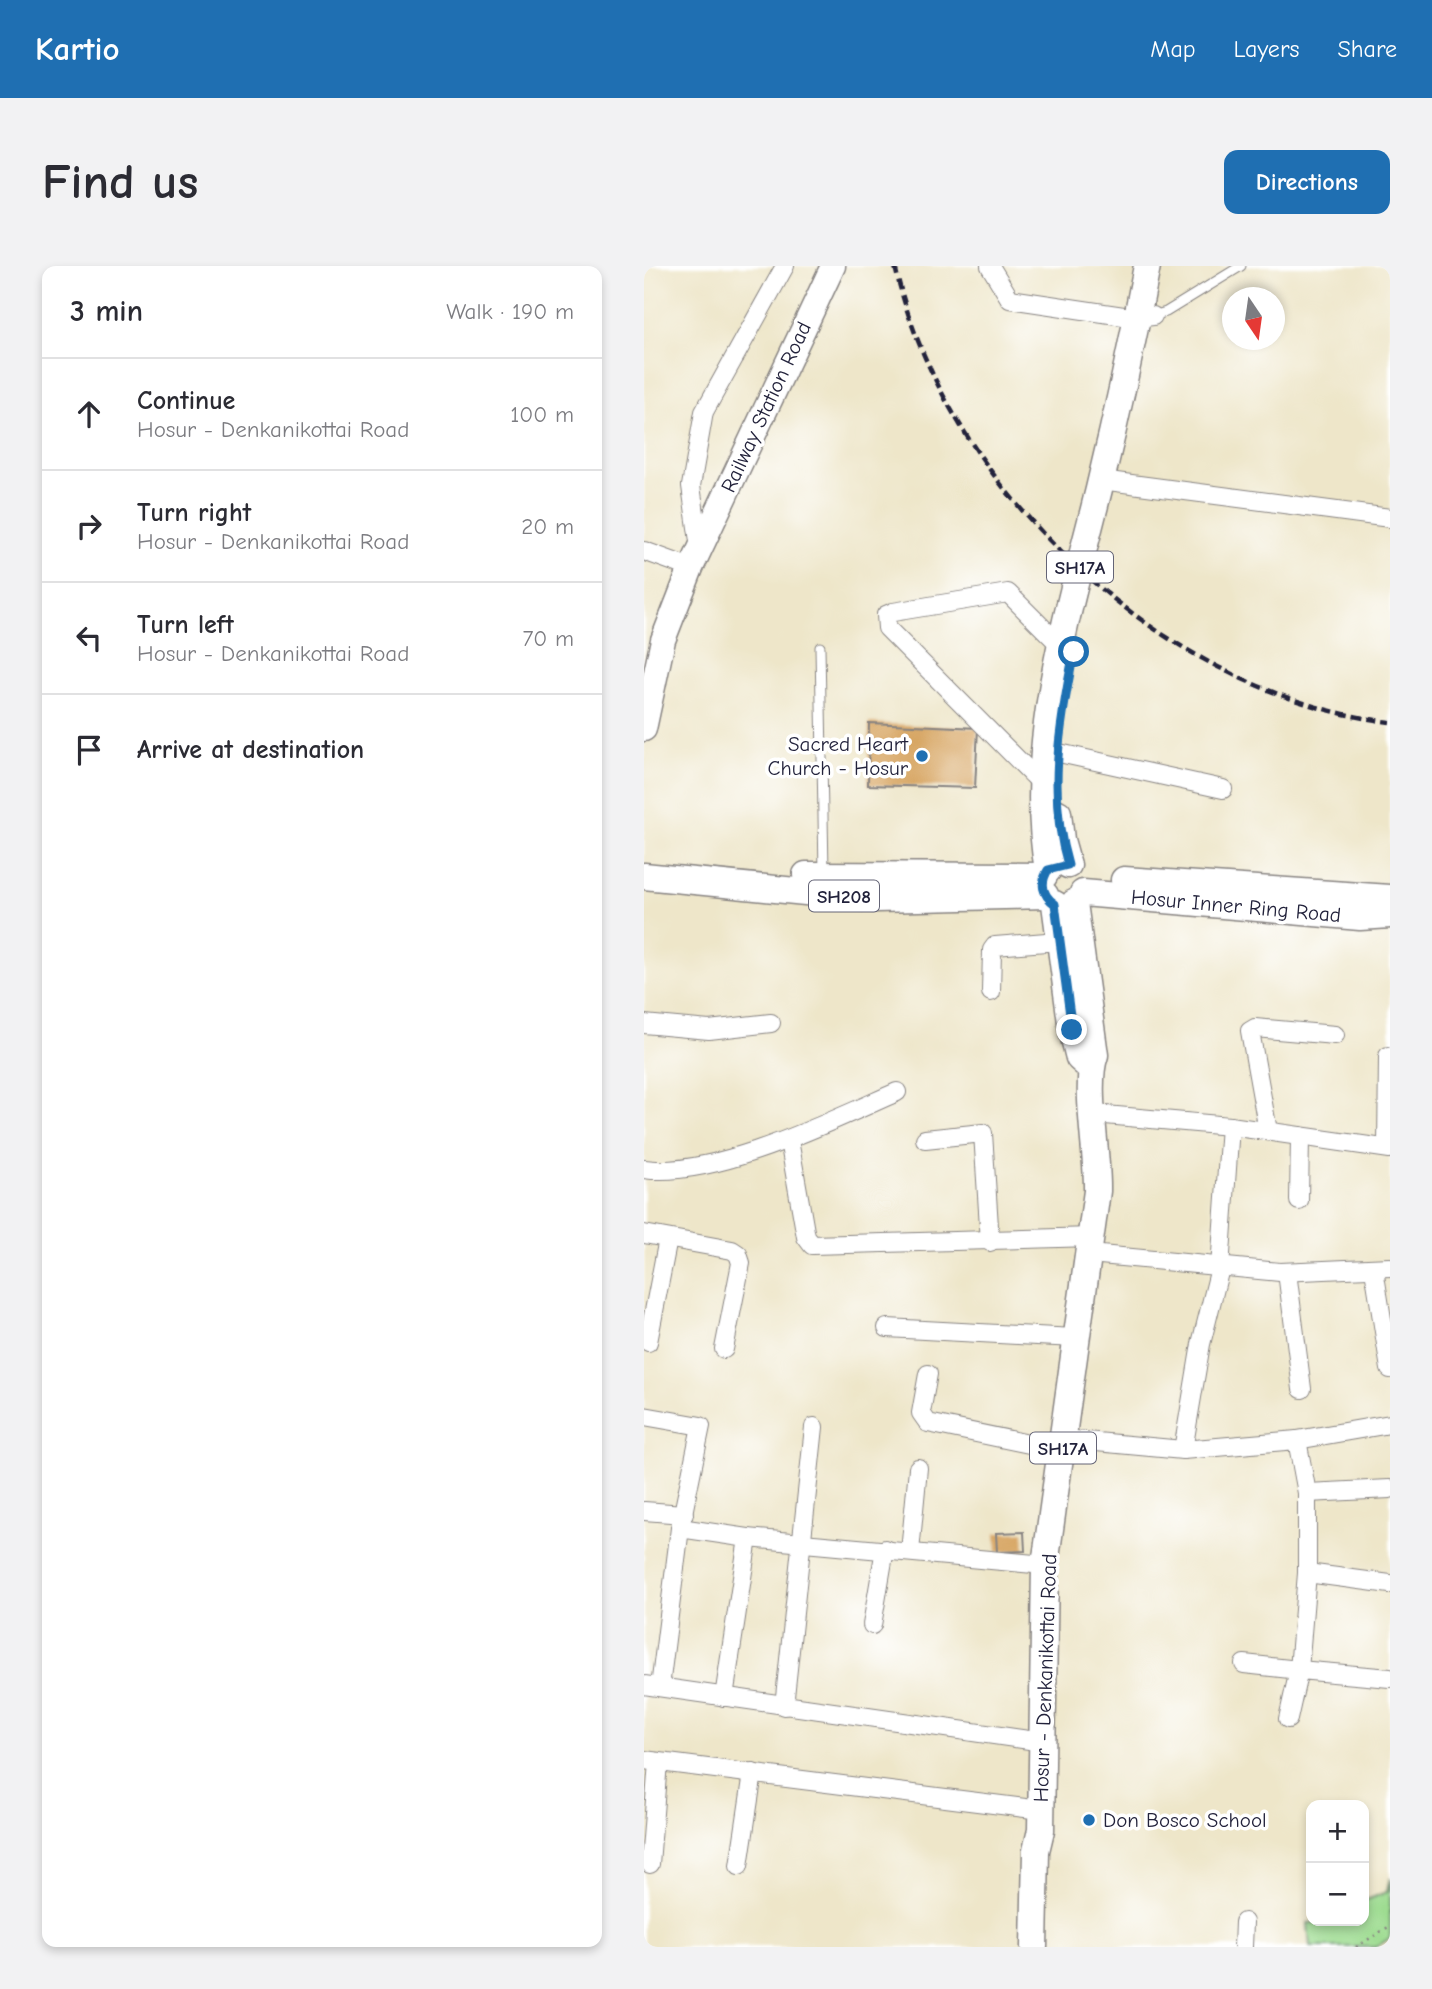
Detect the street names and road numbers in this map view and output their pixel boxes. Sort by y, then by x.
street label: Railway Station Road [716,318,816,496]
road number: SH17A [1047,552,1113,582]
road number: SH208 [809,880,879,912]
street label: Hosur Inner Ring Road [1130,885,1342,927]
road number: SH17A [1030,1432,1096,1464]
street label: Hosur - Denkanikottai Road [1029,1553,1061,1803]

